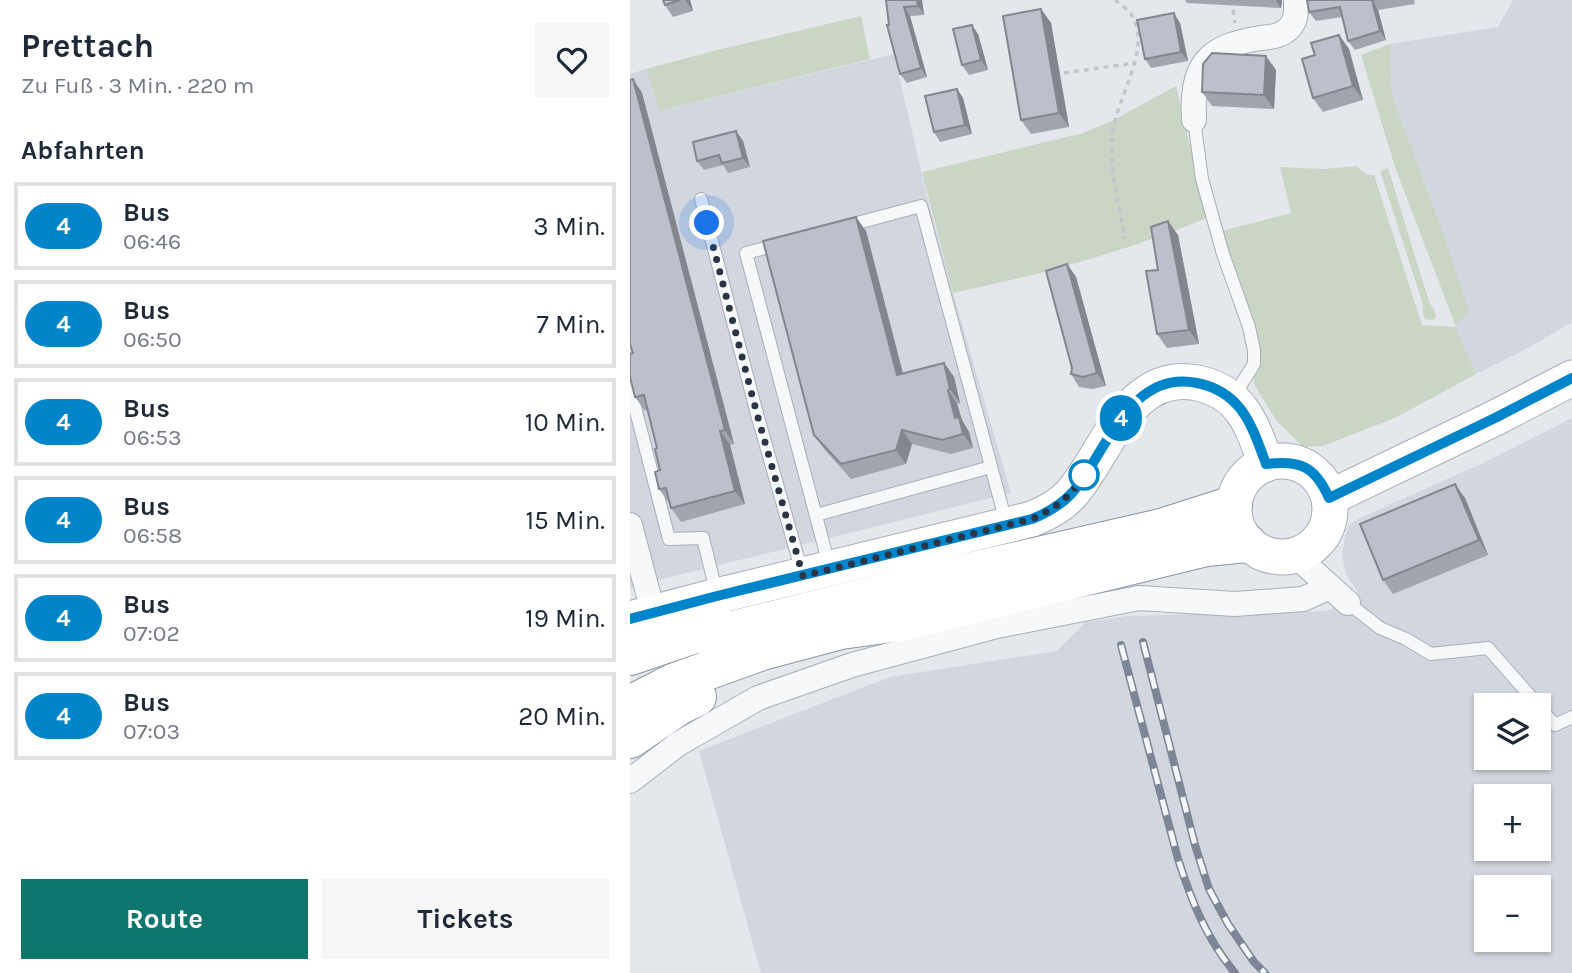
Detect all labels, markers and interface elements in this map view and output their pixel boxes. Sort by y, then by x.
button: heart [535,23,609,97]
text: Prettach [21,27,154,65]
text: Zu Fuß · 3 Min. · 220 m [21,72,254,99]
text: Abfahrten [21,135,145,166]
text: Bus [123,197,170,228]
your location [689,205,724,240]
text: 3 Min. [533,211,605,242]
text: 4 [56,212,71,240]
text: 06:46 [123,228,181,255]
text: Bus [123,295,170,326]
text: 7 Min. [537,309,605,340]
text: 4 [56,310,71,338]
text: 06:50 [123,326,182,353]
text: Bus [123,393,170,424]
line badge: 4 [1098,395,1144,441]
text: 4 [1114,404,1128,432]
text: 10 Min. [525,407,605,438]
text: 4 [56,408,71,436]
text: 06:53 [123,424,182,451]
unlabelled marker [1069,460,1099,490]
text: Bus [123,491,170,522]
text: 15 Min. [525,505,605,536]
text: 4 [56,506,71,534]
text: 06:58 [123,522,182,549]
text: Bus [123,589,170,620]
text: 19 Min. [525,603,605,634]
text: 4 [56,604,71,632]
text: 07:02 [123,620,180,647]
text: Bus [123,687,170,718]
map controls [1474,693,1551,952]
button: layers [1474,693,1551,770]
text: 20 Min. [518,701,605,732]
text: 4 [56,702,71,730]
text: 07:03 [123,718,180,745]
button: + [1474,784,1551,861]
button: − [1474,875,1551,952]
button: Route [21,879,308,959]
button: Tickets [322,879,609,959]

